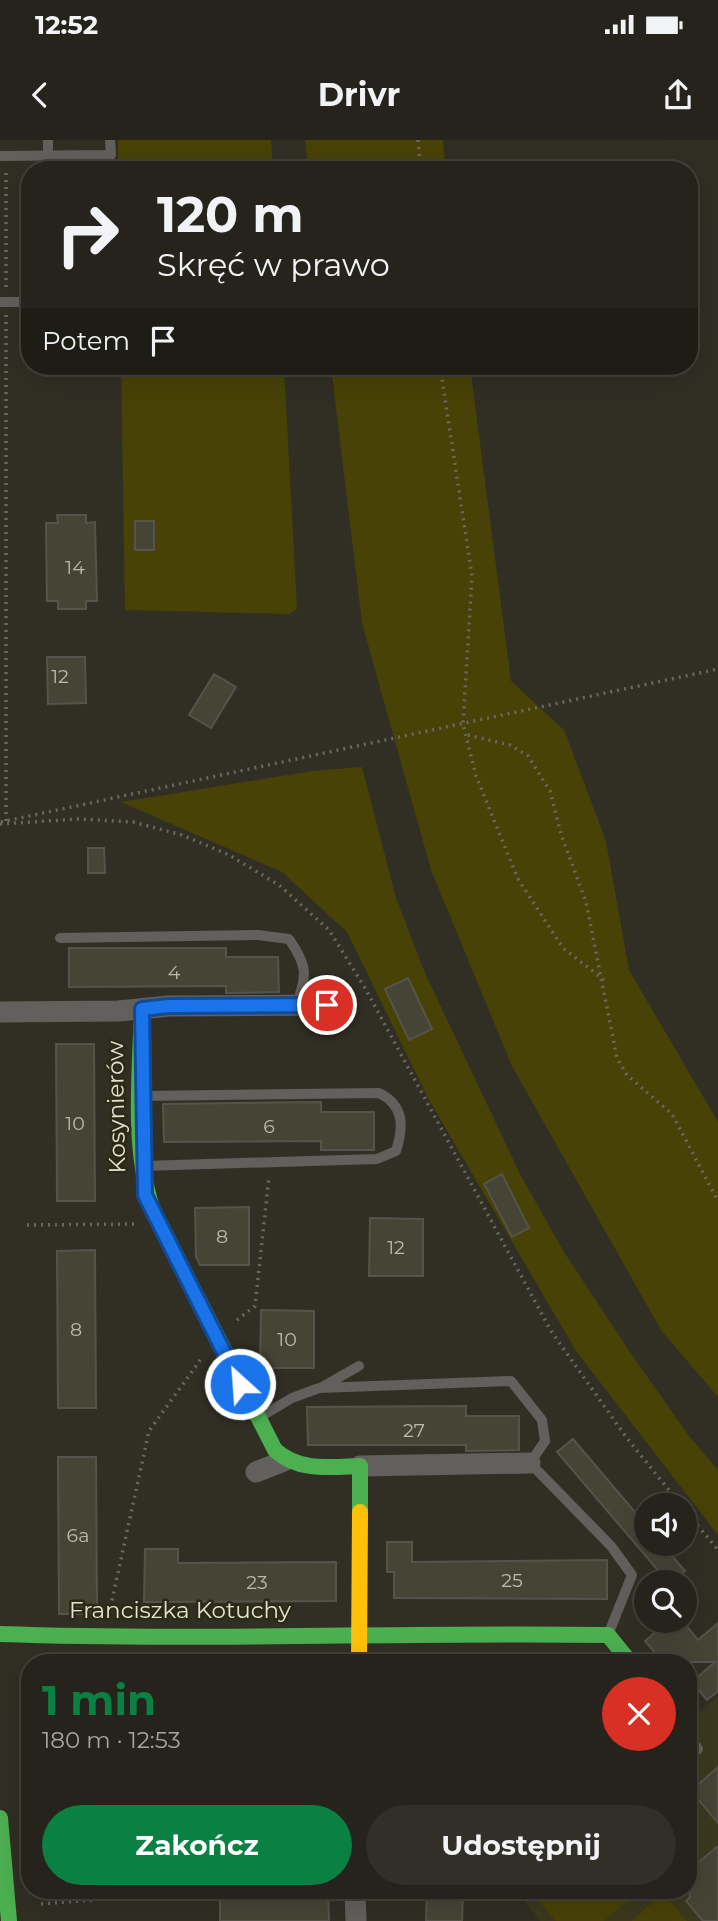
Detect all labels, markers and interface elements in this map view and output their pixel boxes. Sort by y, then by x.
text: 12:52 [35,9,98,41]
text: Drivr [318,75,400,114]
icon: back [21,76,59,114]
icon: share [659,76,697,114]
text: 120 m [157,185,304,244]
icon: right [42,189,133,280]
text: Skręć w prawo [157,245,390,284]
icon: arrive [144,322,182,360]
text: Potem [42,325,130,357]
house number: 14 [65,556,85,579]
house number: 12 [51,665,69,688]
house number: 4 [168,961,181,984]
pin [297,975,357,1035]
icon: arrive [308,986,346,1024]
street label: Kosynierów [101,1040,131,1174]
house number: 10 [65,1112,85,1135]
house number: 6 [263,1115,275,1138]
house number: 8 [216,1225,228,1248]
house number: 12 [387,1236,405,1259]
house number: 8 [70,1318,82,1341]
house number: 10 [277,1328,297,1351]
position arrow [203,1347,277,1421]
house number: 27 [403,1419,425,1442]
map controls [634,1493,697,1633]
button: sound [634,1493,697,1556]
house number: 6a [67,1524,89,1547]
house number: 25 [501,1569,523,1592]
button: search [634,1570,697,1633]
house number: 23 [246,1571,268,1594]
street label: Franciszka Kotuchy [69,1596,292,1624]
text: 1 min [42,1674,156,1726]
button: close [602,1677,676,1751]
text: 180 m · 12:53 [42,1726,181,1754]
button: Zakończ [42,1805,352,1885]
button: Udostępnij [366,1805,676,1885]

